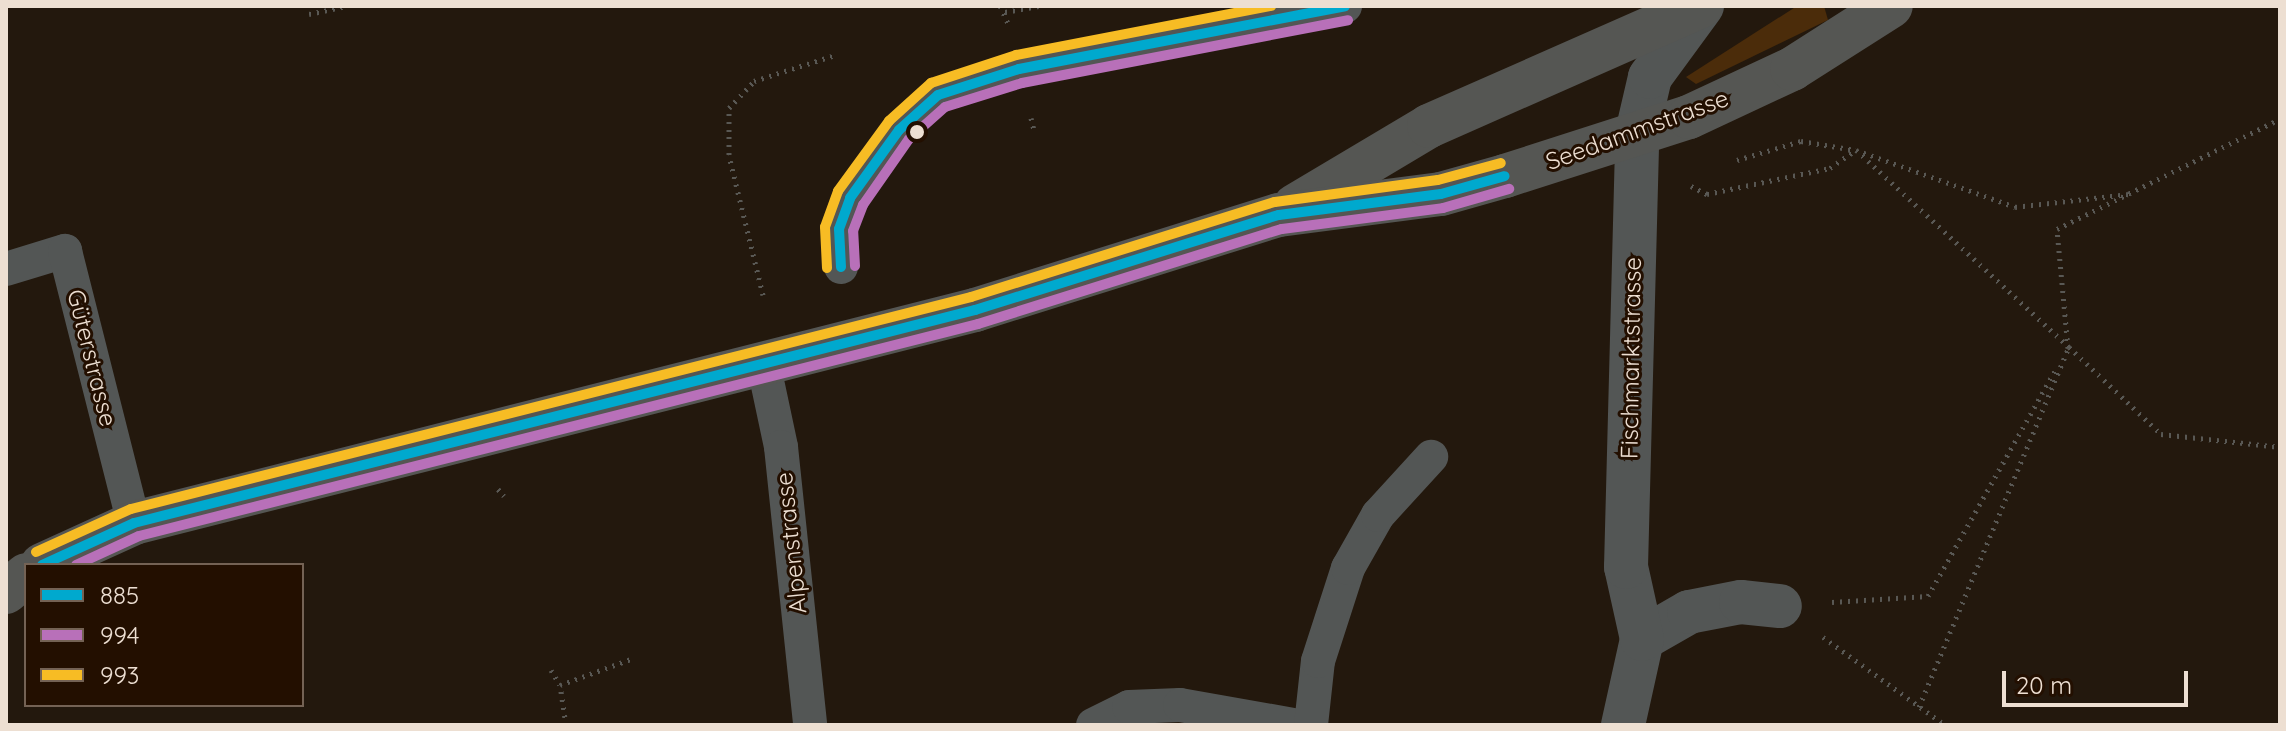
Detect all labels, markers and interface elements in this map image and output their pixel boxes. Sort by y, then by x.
street label: Seedammstrasse [1542,84,1732,176]
unlabelled marker [909,124,925,140]
street label: Fischmarktstrasse [1615,257,1647,459]
street label: Güterstrasse [61,287,123,429]
street label: Alpenstrasse [769,471,813,615]
legend [24,563,304,707]
text: 885 [100,580,139,610]
text: 994 [100,620,139,650]
scale bar [2006,655,2192,705]
text: 993 [100,660,139,690]
text: 20 m [2016,670,2072,700]

